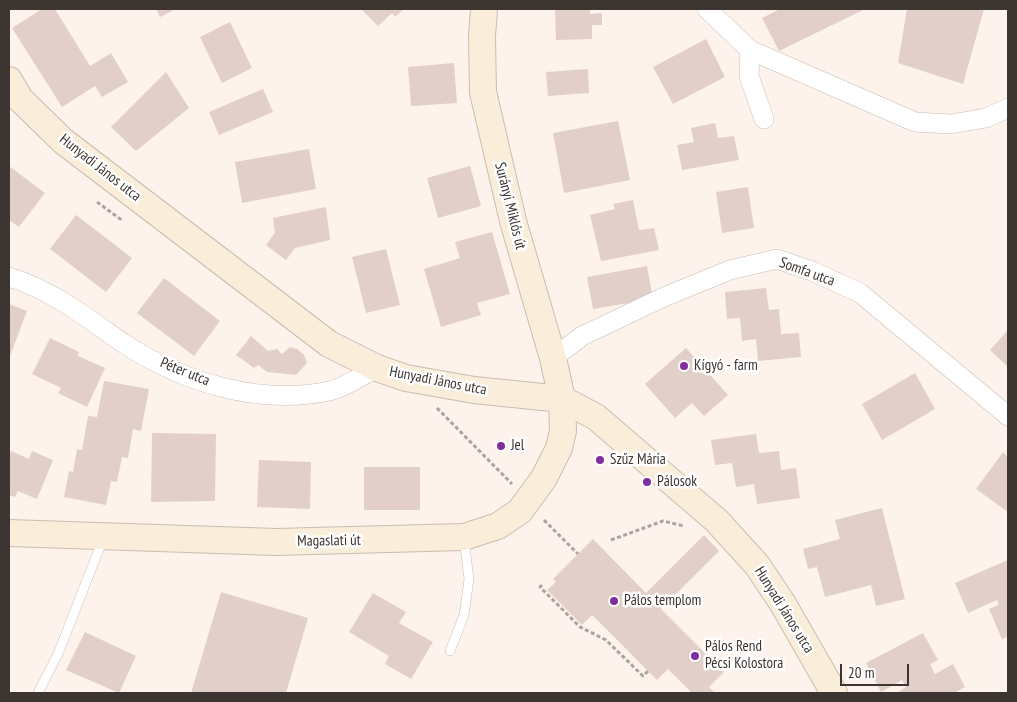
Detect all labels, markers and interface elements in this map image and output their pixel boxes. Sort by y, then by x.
street label: Hunyadi János utca [56,131,144,205]
street label: Surányi Miklós út [490,161,530,251]
street label: Somfa utca [777,254,837,290]
street label: Péter utca [158,354,212,390]
place label: Kígyó - farm [694,357,758,375]
marker: Kígyó - farm [678,360,690,372]
street label: Hunyadi János utca [388,363,488,399]
place label: Jel [511,437,524,455]
marker: Jel [495,440,507,452]
place label: Szűz Mária [610,451,666,469]
marker: Szűz Mária [594,454,606,466]
place label: Pálosok [657,473,697,491]
marker: Pálosok [641,476,653,488]
street label: Magaslati út [297,531,361,551]
street label: Hunyadi János utca [750,563,818,657]
place label: Pálos templom [624,592,701,610]
marker: Pálos templom [608,595,620,607]
place label: Pálos Rend Pécsi Kolostora [705,638,783,673]
marker: Pálos Rend Pécsi Kolostora [689,650,701,662]
scale bar [842,654,911,686]
text: 20 m [848,663,874,682]

